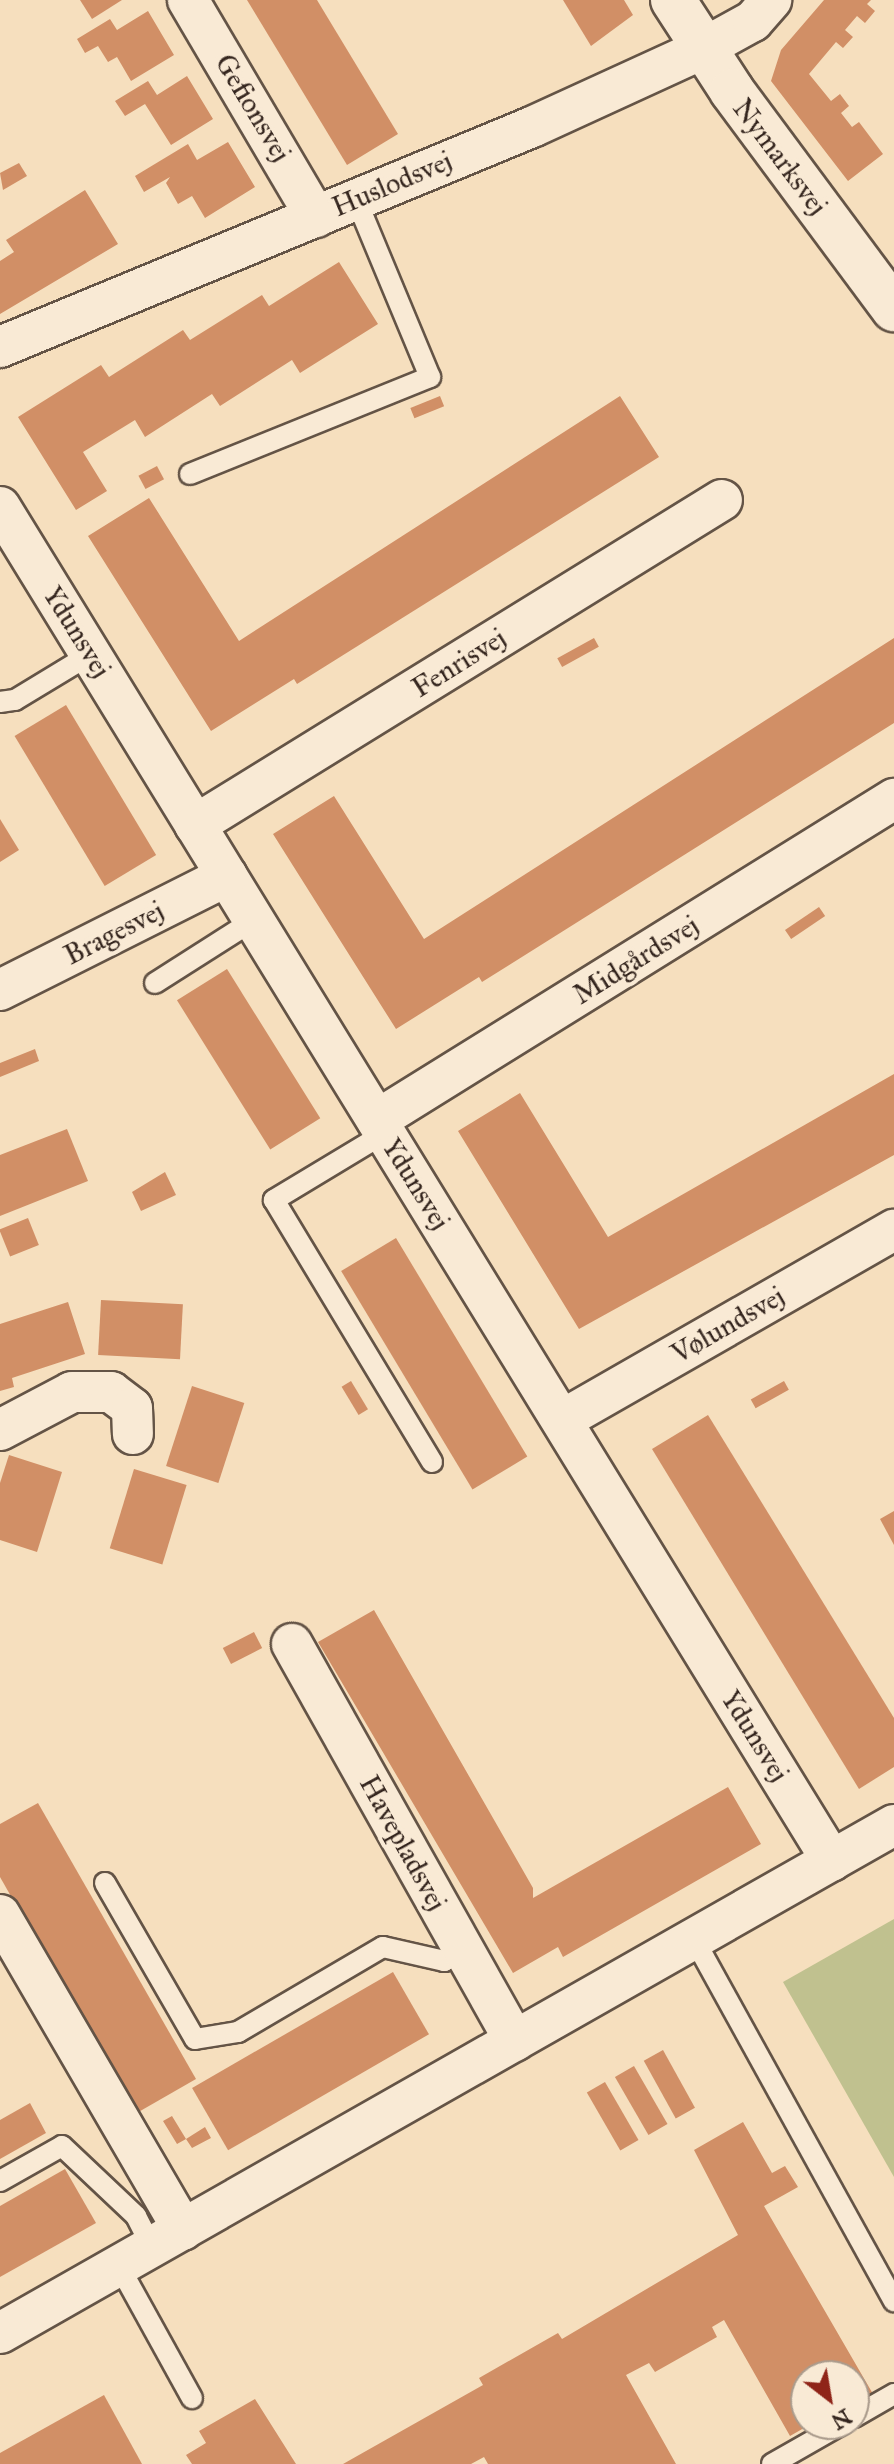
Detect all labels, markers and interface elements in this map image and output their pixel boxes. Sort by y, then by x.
street label: Gefionsvej [208,48,298,168]
street label: Nymarksvej [725,92,835,222]
street label: Huslodsvej [327,144,457,224]
street label: Ydunsvej [36,580,118,684]
street label: Fenrisvej [406,621,512,705]
street label: Bragesvej [59,894,169,972]
street label: Midgårdsvej [567,908,705,1012]
street label: Ydunsvej [375,1132,457,1236]
street label: Vølundsvej [665,1279,791,1371]
street label: Ydunsvej [714,1684,796,1788]
street label: Havepladsvej [352,1769,454,1917]
north arrow [790,2360,870,2440]
text: N [827,2403,857,2436]

